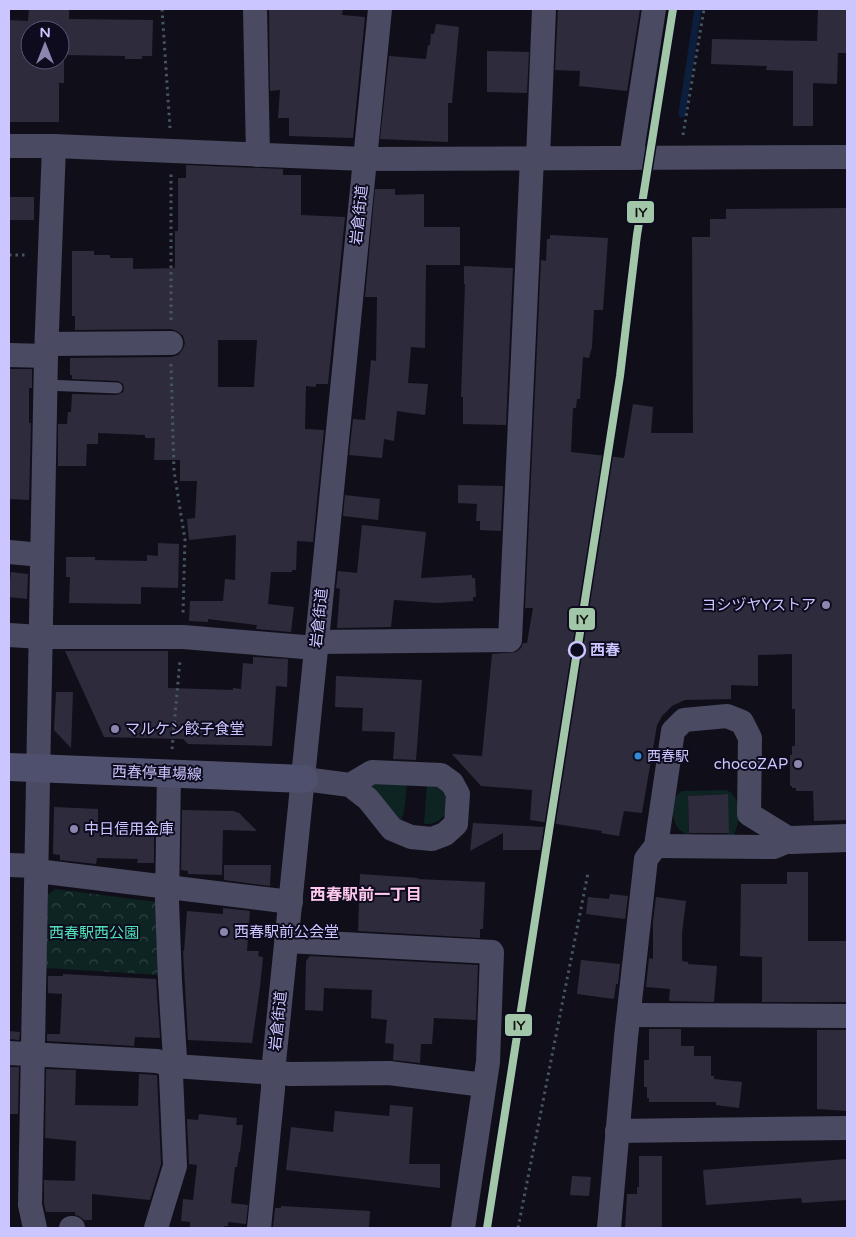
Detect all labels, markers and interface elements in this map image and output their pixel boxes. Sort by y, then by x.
north arrow [20,20,70,70]
text: N [39,24,51,41]
street label: 岩倉街道 [347,184,371,246]
line badge: IY [626,200,655,224]
text: IY [635,204,648,221]
street label: 岩倉街道 [307,587,331,649]
place label: ヨシヅヤYストア [701,596,816,614]
marker: ヨシヅヤYストア [820,599,832,611]
line badge: IY [568,607,596,631]
text: IY [576,611,589,628]
marker: 西春 [568,641,586,659]
place label: 西春 [590,641,620,659]
place label: マルケン餃子食堂 [125,720,245,738]
marker: マルケン餃子食堂 [109,723,121,735]
place label: 西春駅 [647,748,689,765]
marker: 西春駅 [633,751,643,761]
place label: chocoZAP [714,755,788,773]
marker: chocoZAP [792,758,804,770]
street label: 西春停車場線 [112,762,202,784]
place label: 中日信用金庫 [84,820,174,838]
marker: 中日信用金庫 [68,823,80,835]
district label: 西春駅前一丁目 [310,885,422,905]
place label: 西春駅前公会堂 [234,923,339,941]
park label: 西春駅西公園 [49,924,139,942]
marker: 西春駅前公会堂 [218,926,230,938]
street label: 岩倉街道 [266,990,290,1052]
line badge: IY [504,1013,533,1037]
text: IY [513,1017,526,1034]

